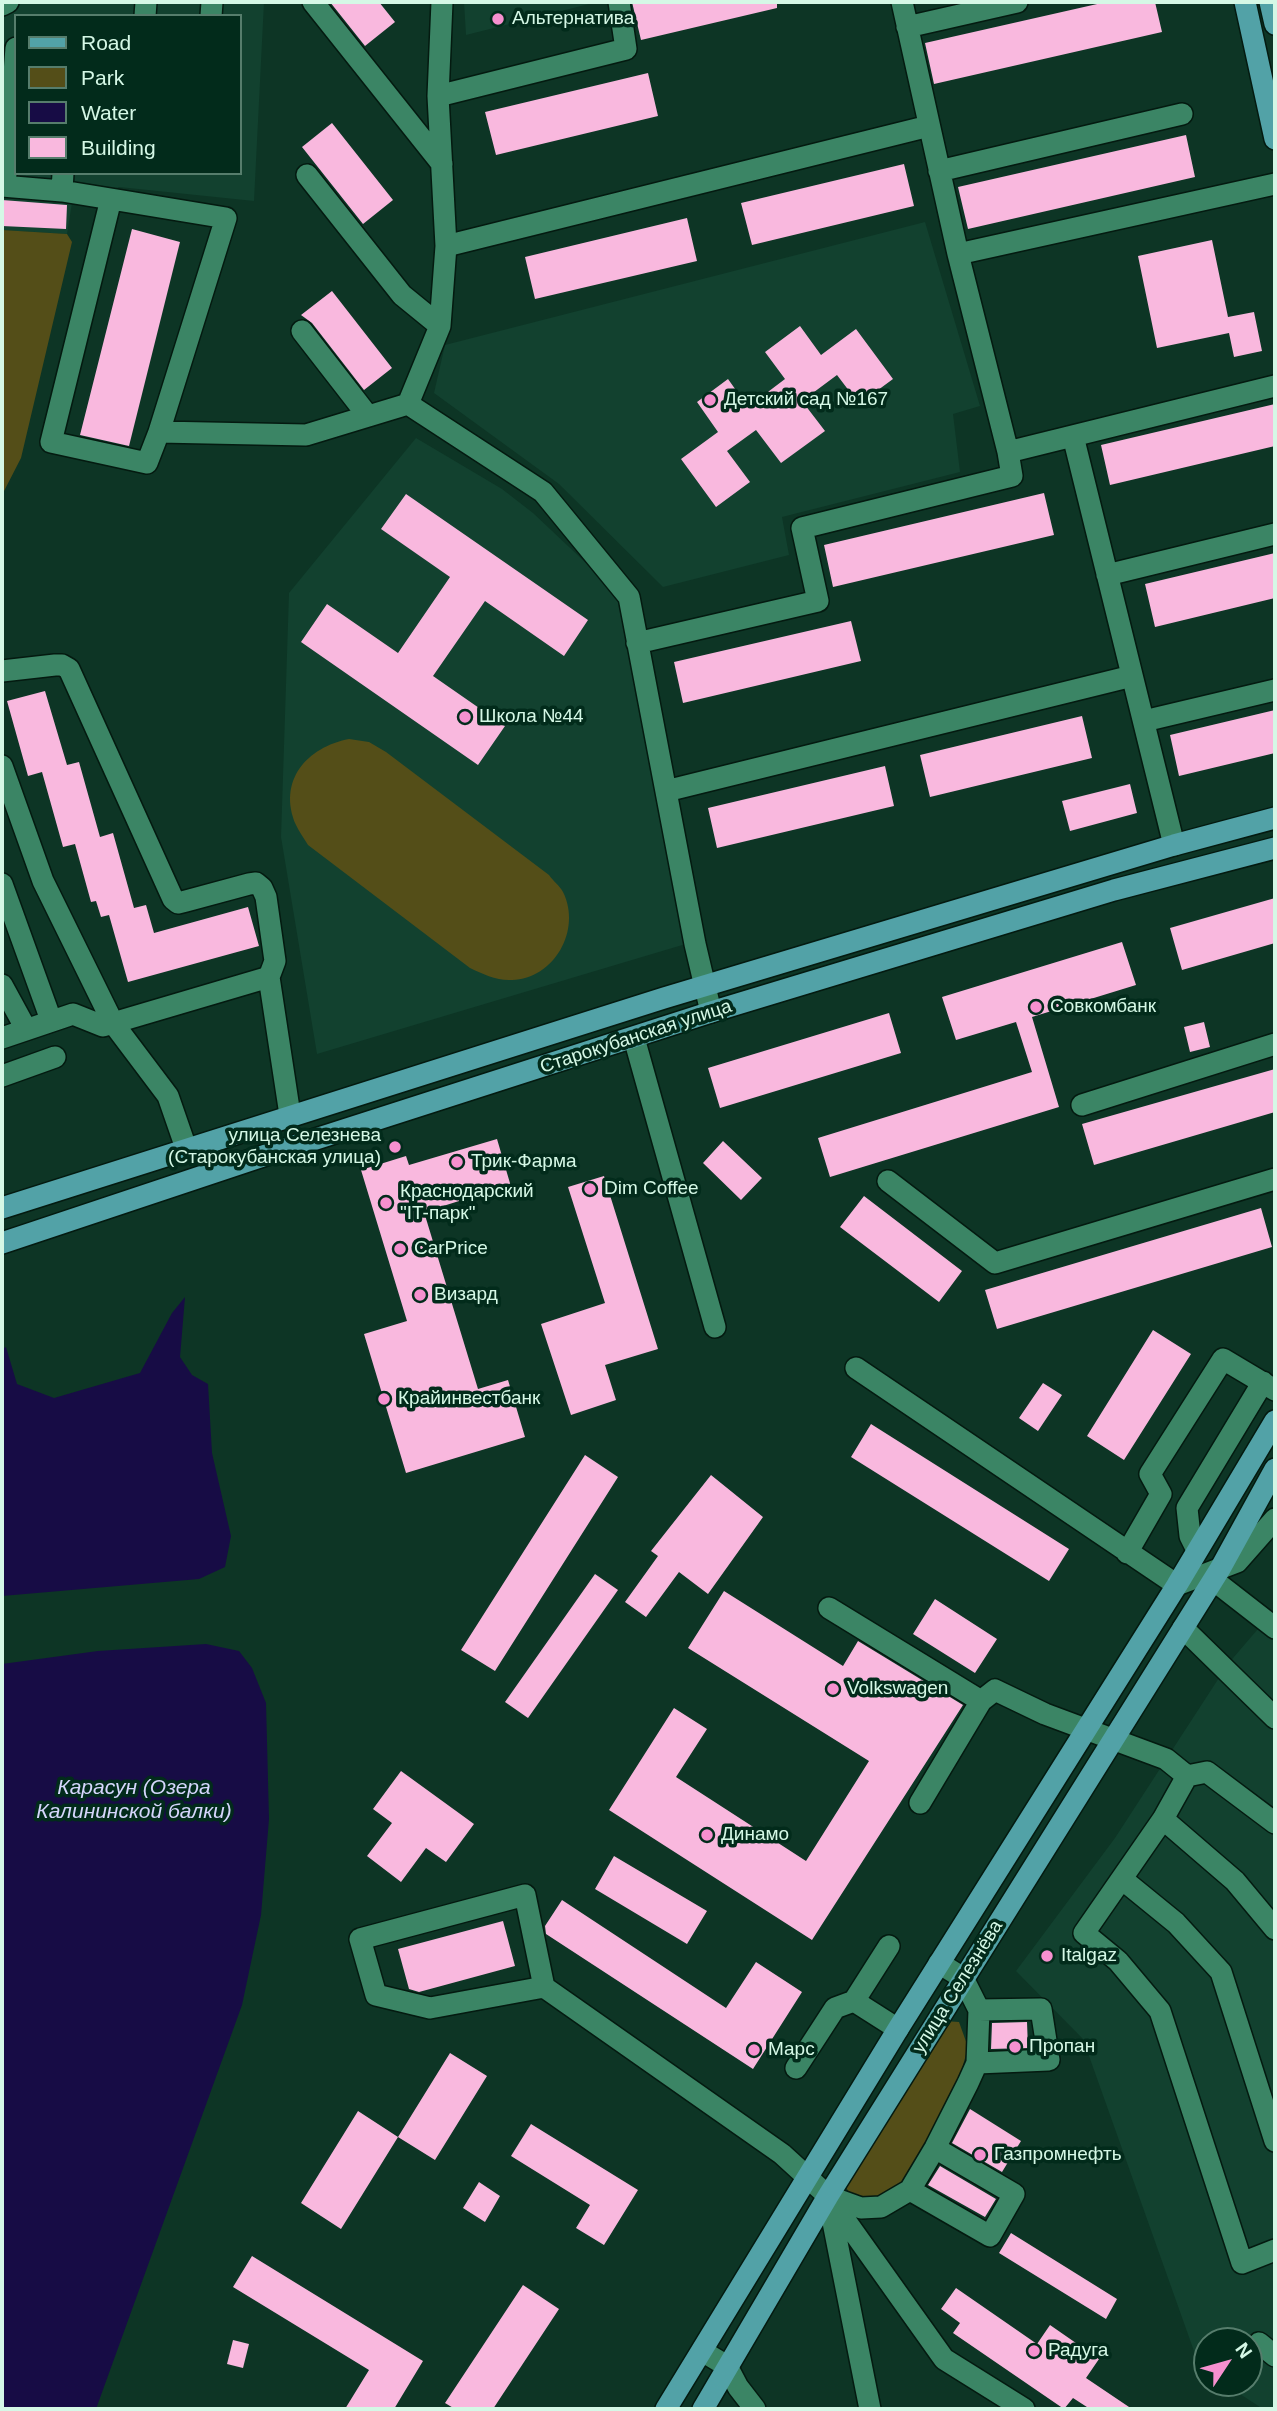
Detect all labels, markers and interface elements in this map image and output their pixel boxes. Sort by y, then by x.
place label: Альтернатива [512,8,634,30]
marker: Альтернатива [490,11,506,27]
legend [14,14,242,175]
text: Road [81,31,131,54]
text: Park [81,66,124,89]
text: Water [81,101,136,124]
text: Building [81,136,156,159]
place label: Детский сад №167 [724,389,888,411]
marker: Детский сад №167 [702,392,718,408]
place label: Школа №44 [479,706,584,728]
marker: Школа №44 [457,709,473,725]
street label: Старокубанская улица [537,995,735,1079]
place label: Совкомбанк [1050,996,1156,1018]
marker: Совкомбанк [1028,999,1044,1015]
place label: улица Селезнева (Старокубанская улица) [168,1125,381,1169]
marker: улица Селезнева (Старокубанская улица) [387,1139,403,1155]
place label: Трик-Фарма [471,1151,577,1173]
marker: Трик-Фарма [449,1154,465,1170]
place label: Dim Coffee [604,1178,699,1200]
place label: Краснодарский "IT-парк" [400,1181,534,1225]
marker: Dim Coffee [582,1181,598,1197]
marker: Краснодарский "IT-парк" [378,1195,394,1211]
place label: CarPrice [414,1238,488,1260]
marker: CarPrice [392,1241,408,1257]
place label: Визард [434,1284,498,1306]
marker: Визард [412,1287,428,1303]
place label: Крайинвестбанк [398,1388,540,1410]
marker: Крайинвестбанк [376,1391,392,1407]
place label: Volkswagen [847,1678,948,1700]
marker: Volkswagen [825,1681,841,1697]
water label: Карасун (Озера Калининской балки) [36,1775,232,1825]
place label: Динамо [721,1824,789,1846]
marker: Динамо [699,1827,715,1843]
street label: улица Селезнёва [908,1916,1008,2058]
place label: Italgaz [1061,1945,1117,1967]
marker: Italgaz [1039,1948,1055,1964]
place label: Пропан [1029,2036,1095,2058]
place label: Марс [768,2039,815,2061]
marker: Пропан [1007,2039,1023,2055]
marker: Марс [746,2042,762,2058]
place label: Газпромнефть [994,2144,1122,2166]
marker: Газпромнефть [972,2147,988,2163]
north arrow [1193,2327,1263,2397]
text: N [1231,2339,1256,2362]
place label: Радуга [1048,2340,1108,2362]
marker: Радуга [1026,2343,1042,2359]

